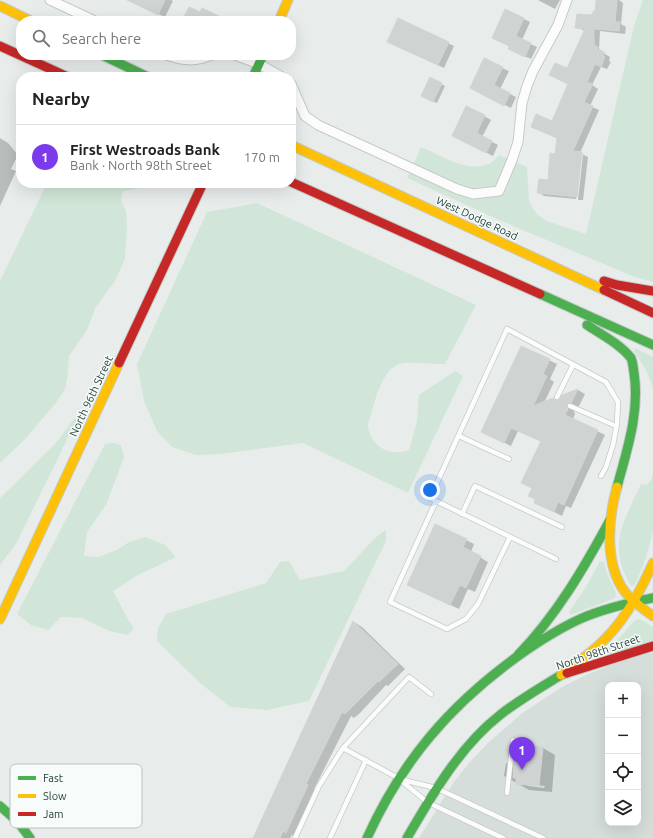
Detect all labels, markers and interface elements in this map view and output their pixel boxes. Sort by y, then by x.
search box [16,16,296,60]
icon: search [30,27,52,49]
text: Search here [62,30,141,47]
text: Nearby [32,89,90,108]
text: First Westroads Bank [70,141,220,158]
text: 1 [41,150,49,164]
text: 170 m [244,150,280,164]
text: Bank · North 98th Street [70,158,212,172]
street label: West Dodge Road [434,194,520,242]
street label: North 96th Street [67,353,115,438]
your location [420,480,440,500]
street label: North 98th Street [555,632,642,672]
map controls [605,682,641,826]
button: + [605,682,641,718]
button: − [605,718,641,754]
pin: 1 [509,737,535,770]
button: locate [605,754,641,790]
legend [10,764,142,828]
text: Fast [43,772,64,784]
text: Slow [43,790,67,802]
button: layers [605,790,641,826]
text: Jam [43,808,64,820]

